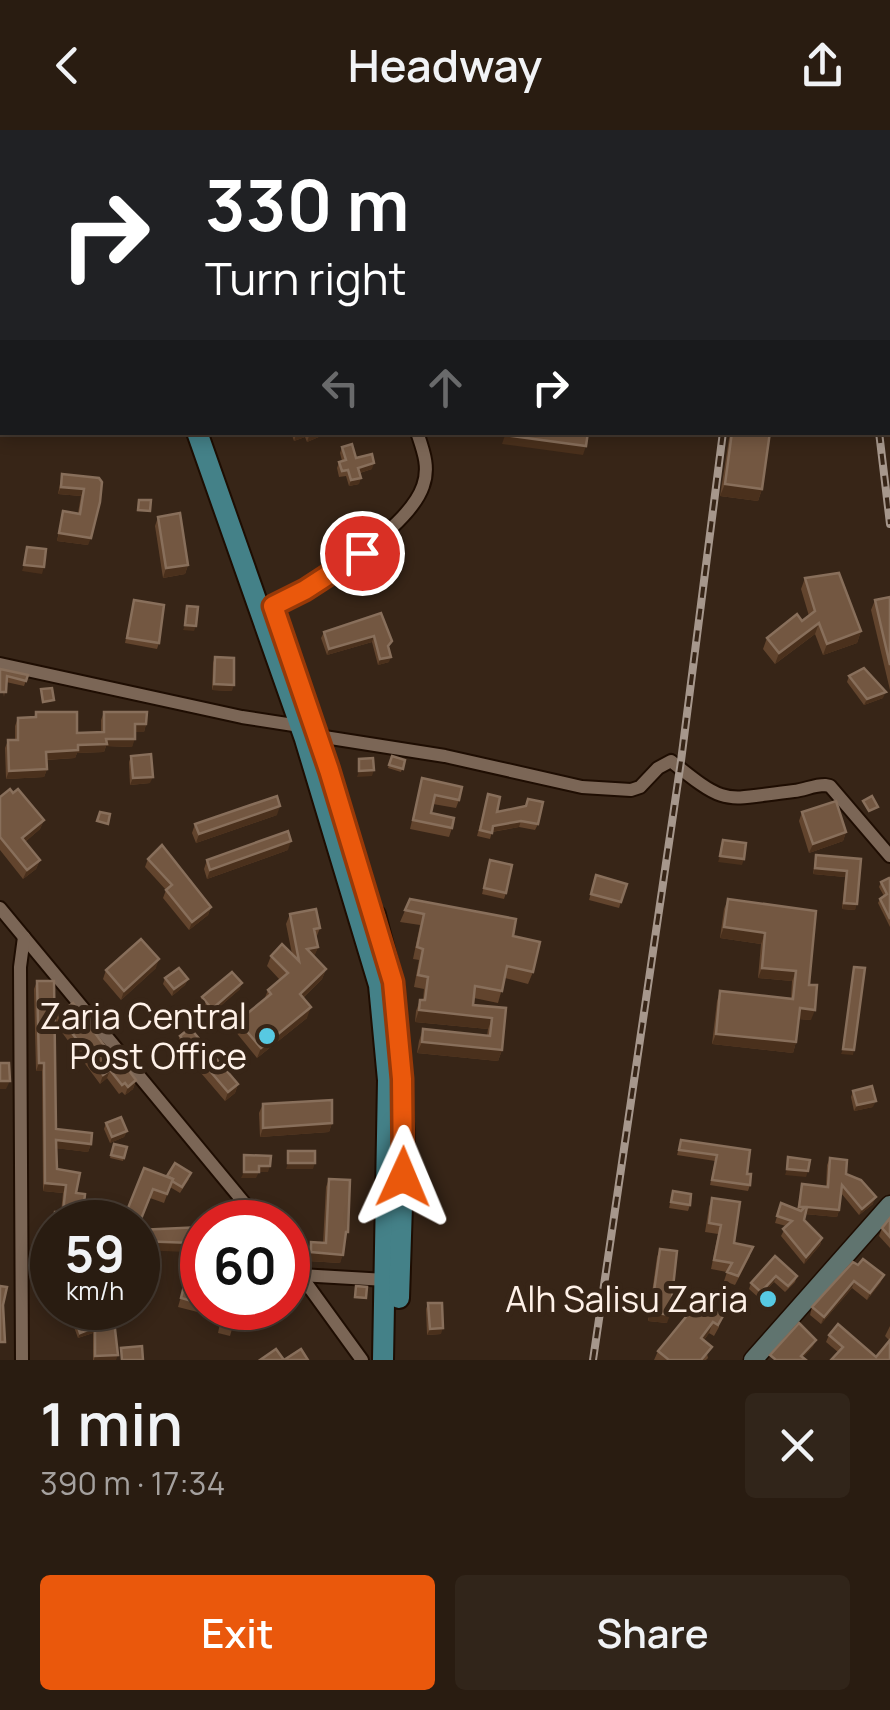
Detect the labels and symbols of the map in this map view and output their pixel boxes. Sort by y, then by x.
pin [320,511,405,596]
place label: Zaria Central Post Office [40,992,247,1080]
marker: Zaria Central Post Office [256,1025,278,1047]
position arrow [351,1125,455,1229]
speed limit sign: 60 [180,1200,310,1330]
place label: Alh Salisu Zaria [505,1275,748,1323]
marker: Alh Salisu Zaria [757,1288,779,1310]

